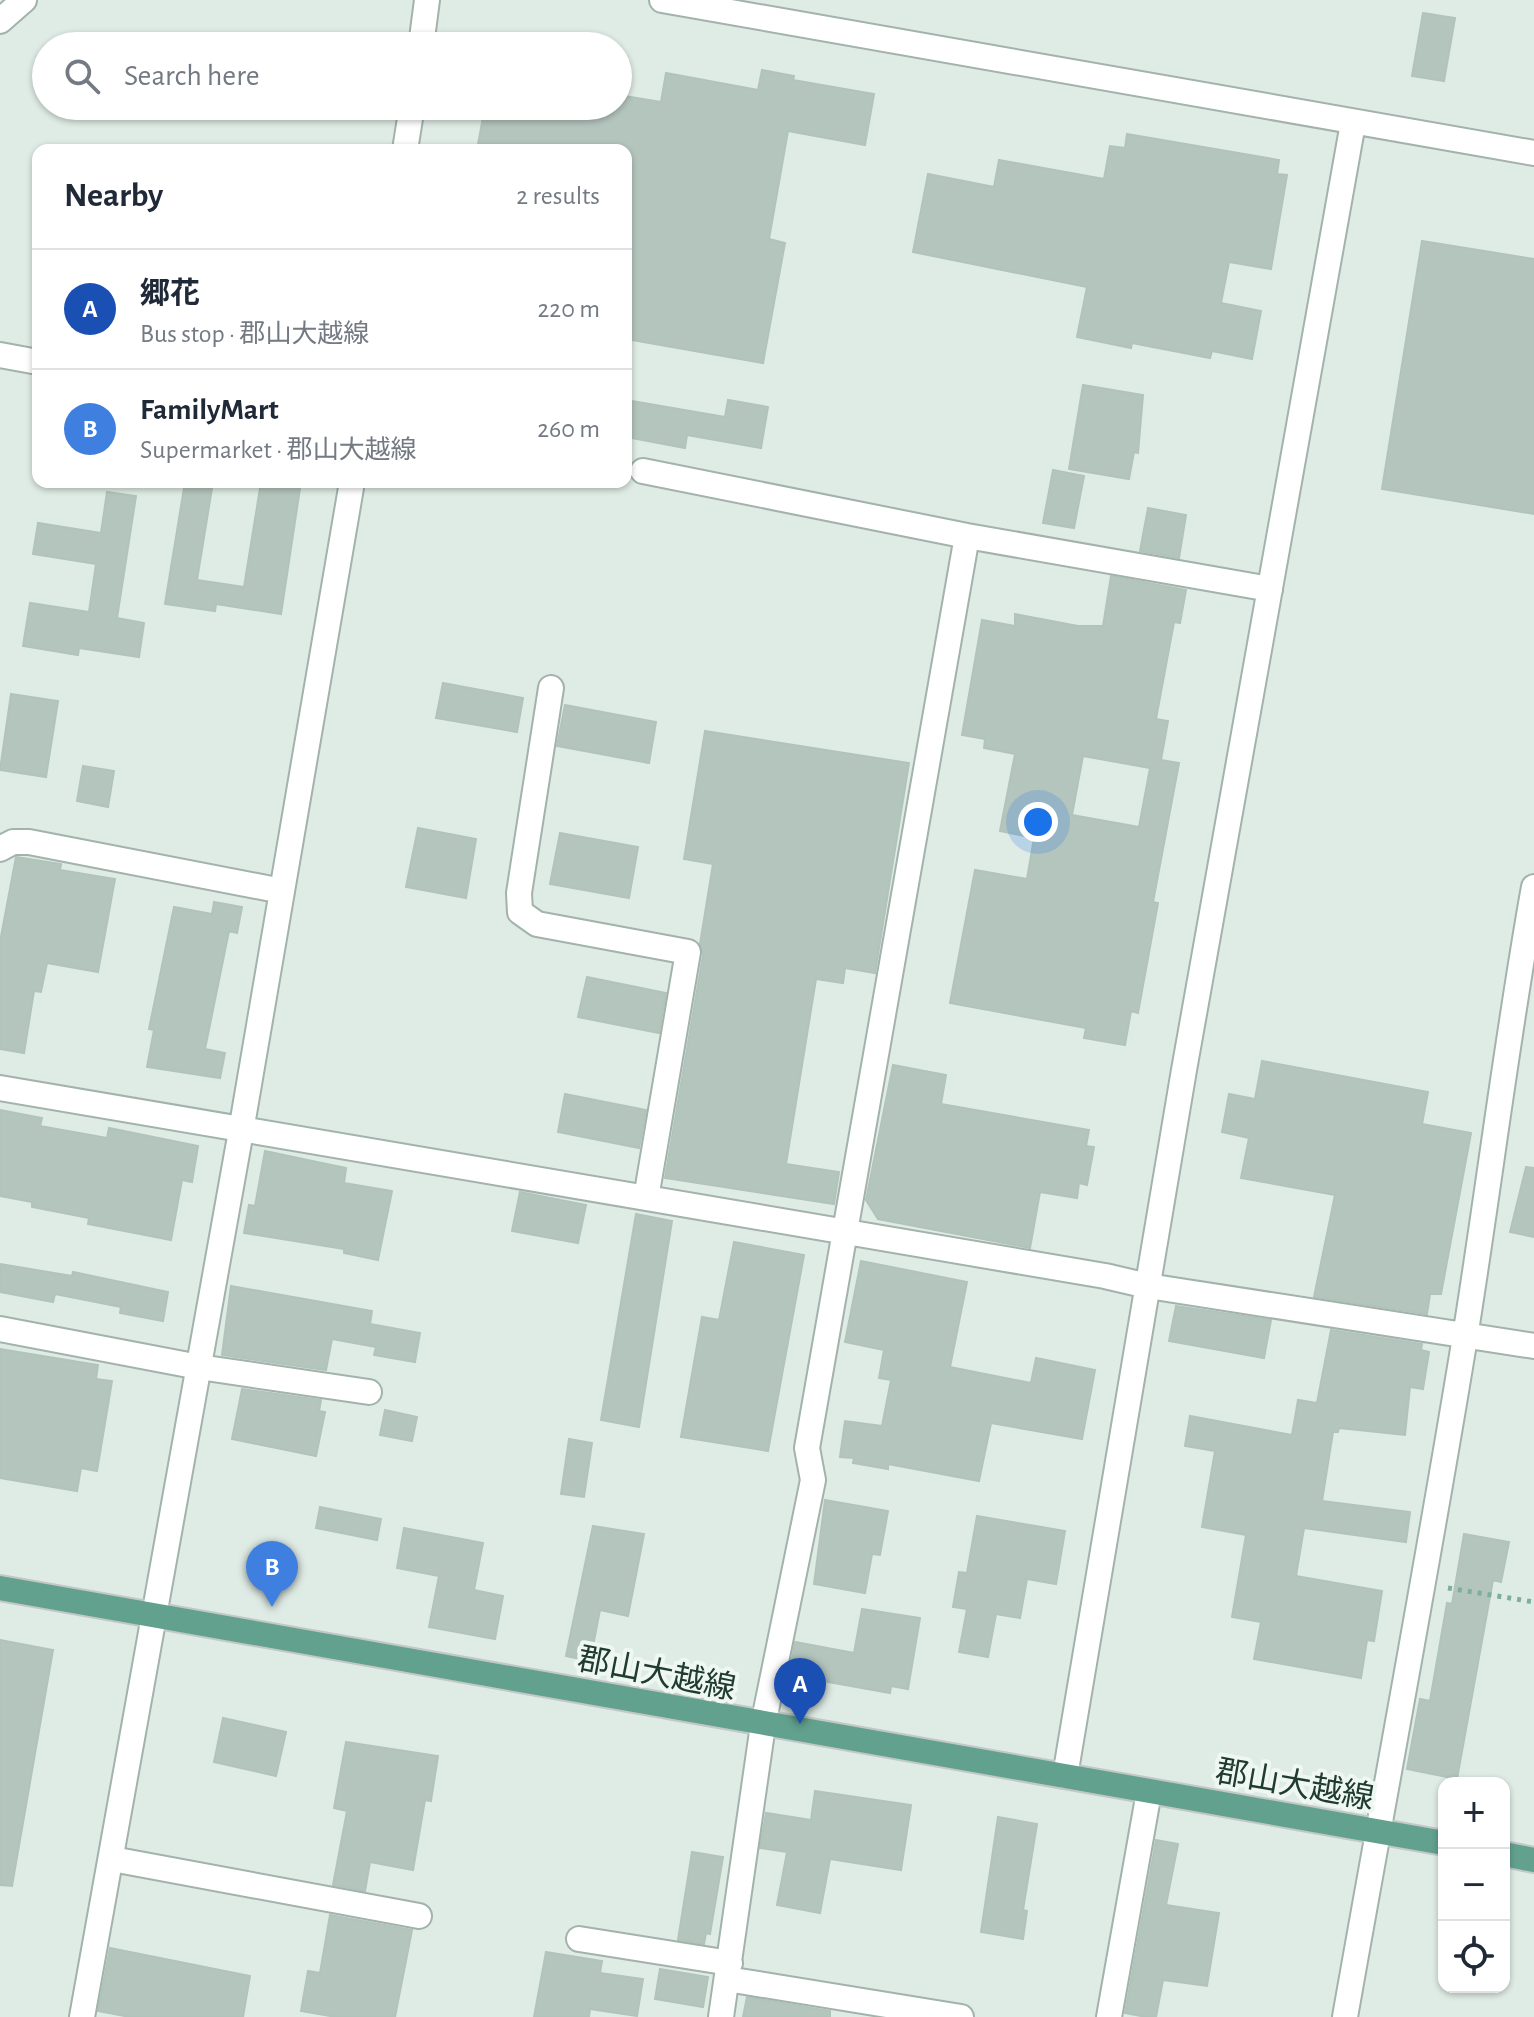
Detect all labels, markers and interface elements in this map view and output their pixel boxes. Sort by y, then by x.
search box [32,32,632,120]
icon: search [60,54,104,98]
text: Search here [124,61,260,91]
text: Nearby [64,179,163,213]
text: 2 results [516,183,600,209]
text: 郷花 [140,279,200,309]
text: A [82,296,98,322]
text: 220 m [538,296,600,322]
text: Bus stop · 郡山大越線 [140,321,369,347]
text: FamilyMart [140,395,279,425]
text: B [82,416,98,442]
text: 260 m [537,416,600,442]
text: Supermarket · 郡山大越線 [140,437,416,463]
your location [1018,802,1058,842]
pin: B [246,1541,298,1607]
street label: 郡山大越線 [575,1641,739,1705]
pin: A [774,1658,826,1724]
street label: 郡山大越線 [1213,1753,1377,1815]
map controls [1438,1777,1510,1993]
button: + [1438,1777,1510,1849]
button: − [1438,1849,1510,1921]
button: locate [1438,1921,1510,1993]

